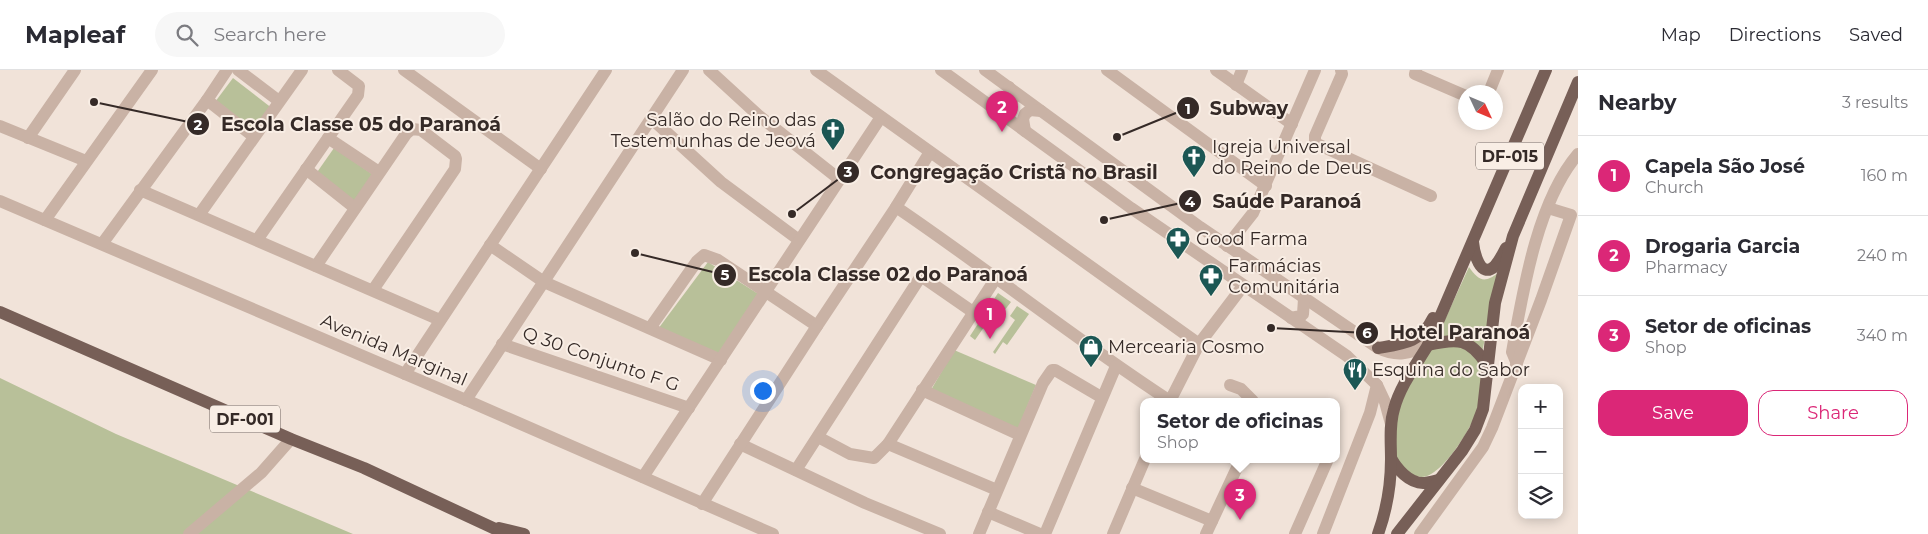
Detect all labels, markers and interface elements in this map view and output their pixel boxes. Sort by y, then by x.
search box [155,12,505,57]
text: Mapleaf [25,20,125,49]
icon: search [173,21,201,49]
text: Search here [213,23,326,46]
text: Map [1661,24,1701,46]
text: Directions [1729,24,1821,46]
text: Saved [1849,24,1903,46]
north arrow [1458,85,1503,130]
text: Nearby [1598,90,1677,115]
pin: 2 [986,91,1018,132]
callout: Subway [1175,91,1299,125]
text: 3 results [1842,93,1908,112]
text: Subway [1210,97,1289,120]
text: 1 [1185,99,1191,118]
callout: Escola Classe 05 do Paranoá [186,107,511,141]
place label: Salão do Reino das Testemunhas de Jeová [611,109,816,152]
text: Escola Classe 05 do Paranoá [221,113,501,136]
text: 2 [194,115,203,134]
church icon: Salão do Reino das Testemunhas de Jeová [820,117,846,151]
place label: Igreja Universal do Reino de Deus [1212,136,1372,179]
road number: DF-015 [1476,142,1544,170]
church icon: Igreja Universal do Reino de Deus [1181,144,1207,178]
callout: Congregação Cristã no Brasil [835,155,1167,189]
text: Capela São José [1645,155,1805,178]
text: Congregação Cristã no Brasil [870,161,1158,184]
text: 3 [843,162,853,181]
text: 1 [1611,166,1617,185]
text: 160 m [1861,166,1908,185]
text: Church [1645,178,1704,197]
callout: Saúde Paranoá [1178,184,1372,218]
text: Saúde Paranoá [1212,190,1362,213]
text: 4 [1185,192,1196,211]
pharmacy icon: Good Farma [1165,226,1191,260]
place label: Good Farma [1196,228,1308,250]
text: Drogaria Garcia [1645,235,1800,258]
text: 2 [1609,246,1619,265]
text: 240 m [1857,246,1908,265]
place label: Farmácias Comunitária [1228,255,1340,298]
callout: Escola Classe 02 do Paranoá [713,258,1038,292]
text: Pharmacy [1645,258,1727,277]
text: Escola Classe 02 do Paranoá [748,263,1028,286]
pharmacy icon: Farmácias Comunitária [1198,263,1224,297]
text: 5 [721,265,730,284]
pin: 1 [974,298,1006,339]
street label: Avenida Marginal [317,309,471,391]
text: Setor de oficinas [1645,315,1811,338]
callout: Hotel Paranoá [1355,316,1540,350]
text: Hotel Paranoá [1390,321,1530,344]
street label: Q 30 Conjunto F G [520,322,682,396]
text: 6 [1362,323,1372,342]
text: 3 [1609,326,1619,345]
text: 340 m [1857,326,1908,345]
shop icon: Mercearia Cosmo [1078,334,1104,368]
place label: Mercearia Cosmo [1108,336,1264,358]
text: Shop [1645,338,1687,357]
restaurant icon: Esquina do Sabor [1342,357,1368,391]
place label: Esquina do Sabor [1372,359,1530,381]
your location [750,378,776,404]
map controls [1518,384,1563,519]
button: + [1518,384,1563,429]
button: Save [1598,390,1748,436]
button: Share [1758,390,1908,436]
popup [1140,398,1340,463]
road number: DF-001 [210,406,280,432]
text: Setor de oficinas [1157,410,1323,433]
button: − [1518,429,1563,474]
text: Shop [1157,433,1199,452]
button: layers [1518,474,1563,519]
pin: 3 [1224,479,1256,520]

